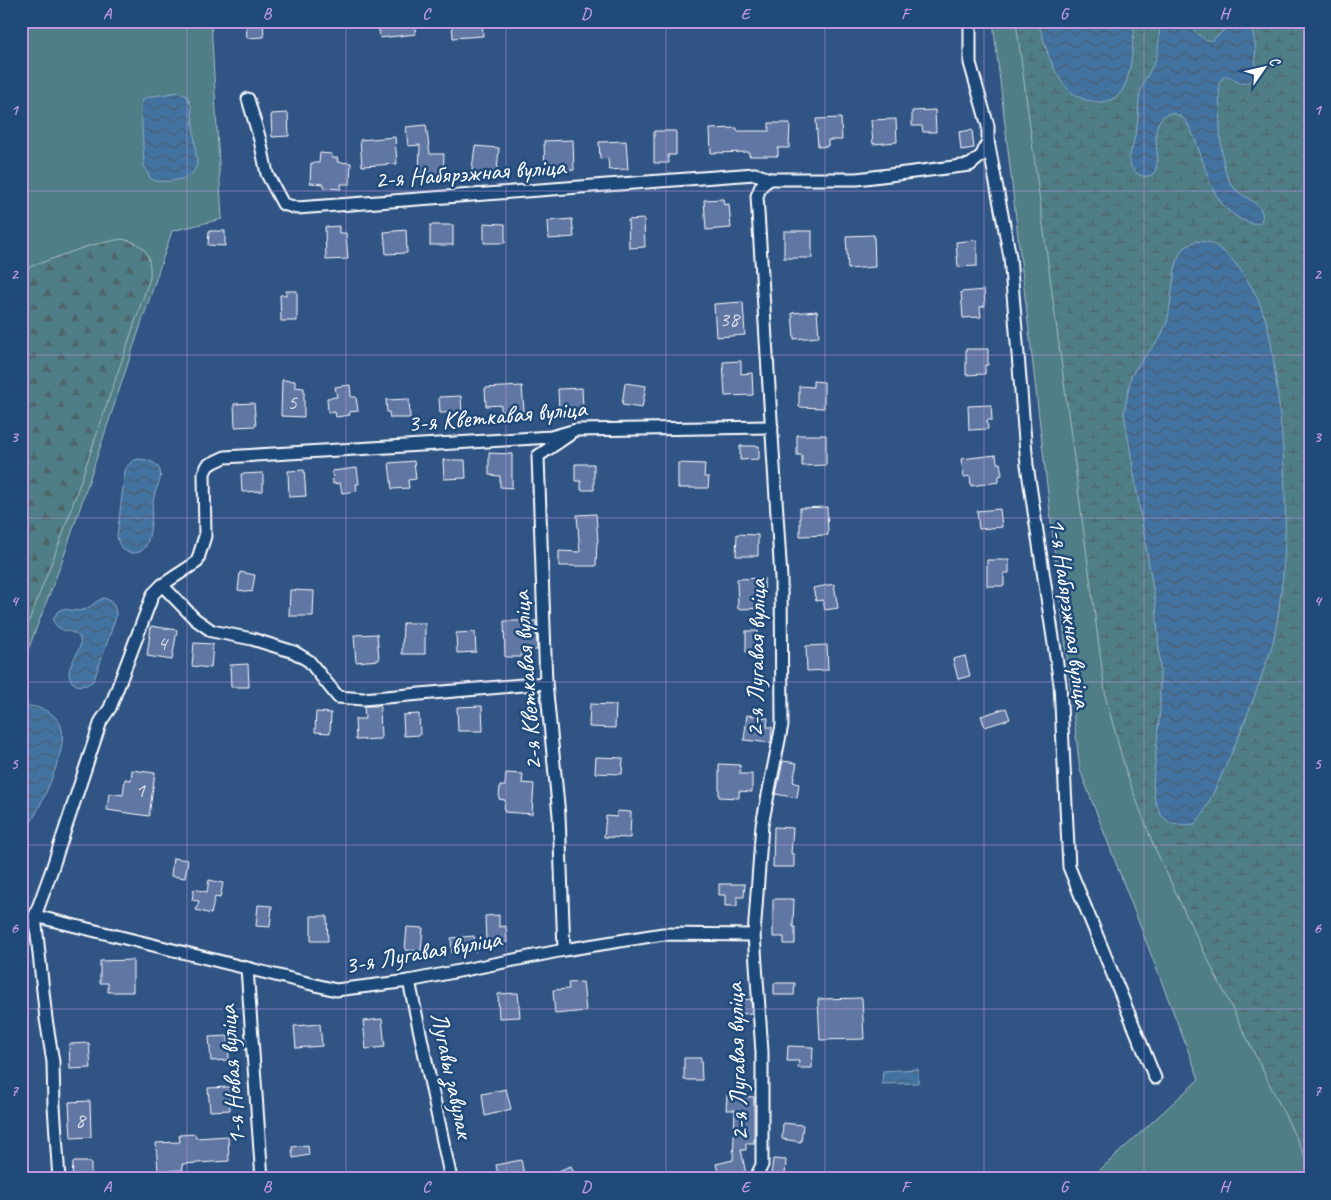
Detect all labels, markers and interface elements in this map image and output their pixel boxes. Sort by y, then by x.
text: A [103,4,113,24]
text: B [263,4,273,24]
text: C [422,4,432,24]
text: D [581,4,592,24]
text: E [741,4,752,24]
text: F [901,4,912,24]
text: G [1060,4,1070,24]
text: H [1219,4,1231,24]
north arrow [1238,42,1288,92]
text: С [1265,53,1285,70]
text: 1 [10,100,19,120]
text: 1 [1313,100,1322,120]
street label: 2-я Набярэжная вуліца [373,150,569,196]
text: 2 [10,264,19,284]
text: 2 [1313,264,1322,284]
house number: 38 [719,305,741,333]
house number: 5 [287,388,298,416]
street label: 3-я Кветкавая вуліца [406,392,590,440]
text: 3 [10,427,19,447]
text: 3 [1313,427,1322,447]
street label: 1-я Набярэжная вуліца [1041,516,1099,712]
street label: 2-я Лугавая вуліца [739,576,773,737]
street label: 2-я Кветкавая вуліца [505,588,549,772]
text: 4 [10,591,19,611]
text: 4 [1313,591,1322,611]
house number: 4 [157,629,169,657]
text: 5 [11,754,20,774]
text: 5 [1314,754,1323,774]
house number: 1 [135,776,146,804]
text: 6 [10,918,19,938]
text: 6 [1313,918,1322,938]
street label: 3-я Лугавая вуліца [342,922,506,982]
street label: 2-я Лугавая вуліца [718,980,756,1142]
street label: 1-я Новая вуліца [211,1002,253,1146]
street label: Лугавы завулак [422,1009,482,1144]
text: 7 [10,1081,19,1101]
text: 7 [1313,1081,1322,1101]
house number: 8 [75,1106,87,1134]
text: A [103,1177,113,1197]
text: B [263,1177,273,1197]
text: C [422,1177,432,1197]
text: D [581,1177,592,1197]
text: E [741,1177,752,1197]
text: F [901,1177,912,1197]
text: G [1060,1177,1070,1197]
text: H [1219,1177,1231,1197]

